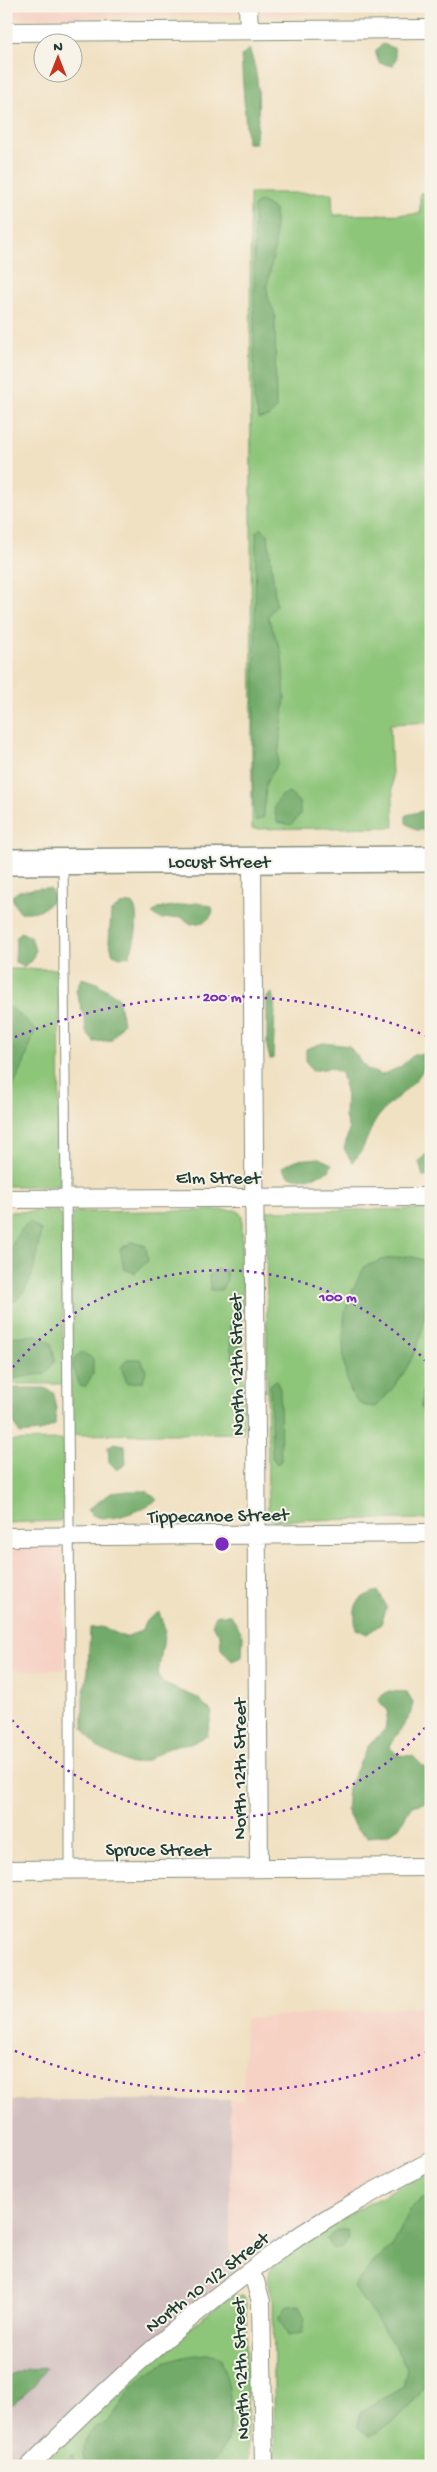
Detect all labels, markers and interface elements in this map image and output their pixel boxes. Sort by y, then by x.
north arrow [32,32,82,82]
text: N [53,39,63,56]
street label: Locust Street [168,852,272,875]
text: 200 m [203,989,242,1007]
street label: Elm Street [176,1168,263,1191]
text: 100 m [318,1289,357,1307]
street label: North 12th Street [226,1292,251,1436]
street label: Tippecanoe Street [146,1505,291,1530]
centre of rings [213,1535,231,1553]
street label: North 12th Street [230,1696,253,1840]
street label: Spruce Street [105,1840,213,1863]
street label: North 10 1/2 Street [142,2227,277,2339]
street label: North 12th Street [228,2296,256,2440]

